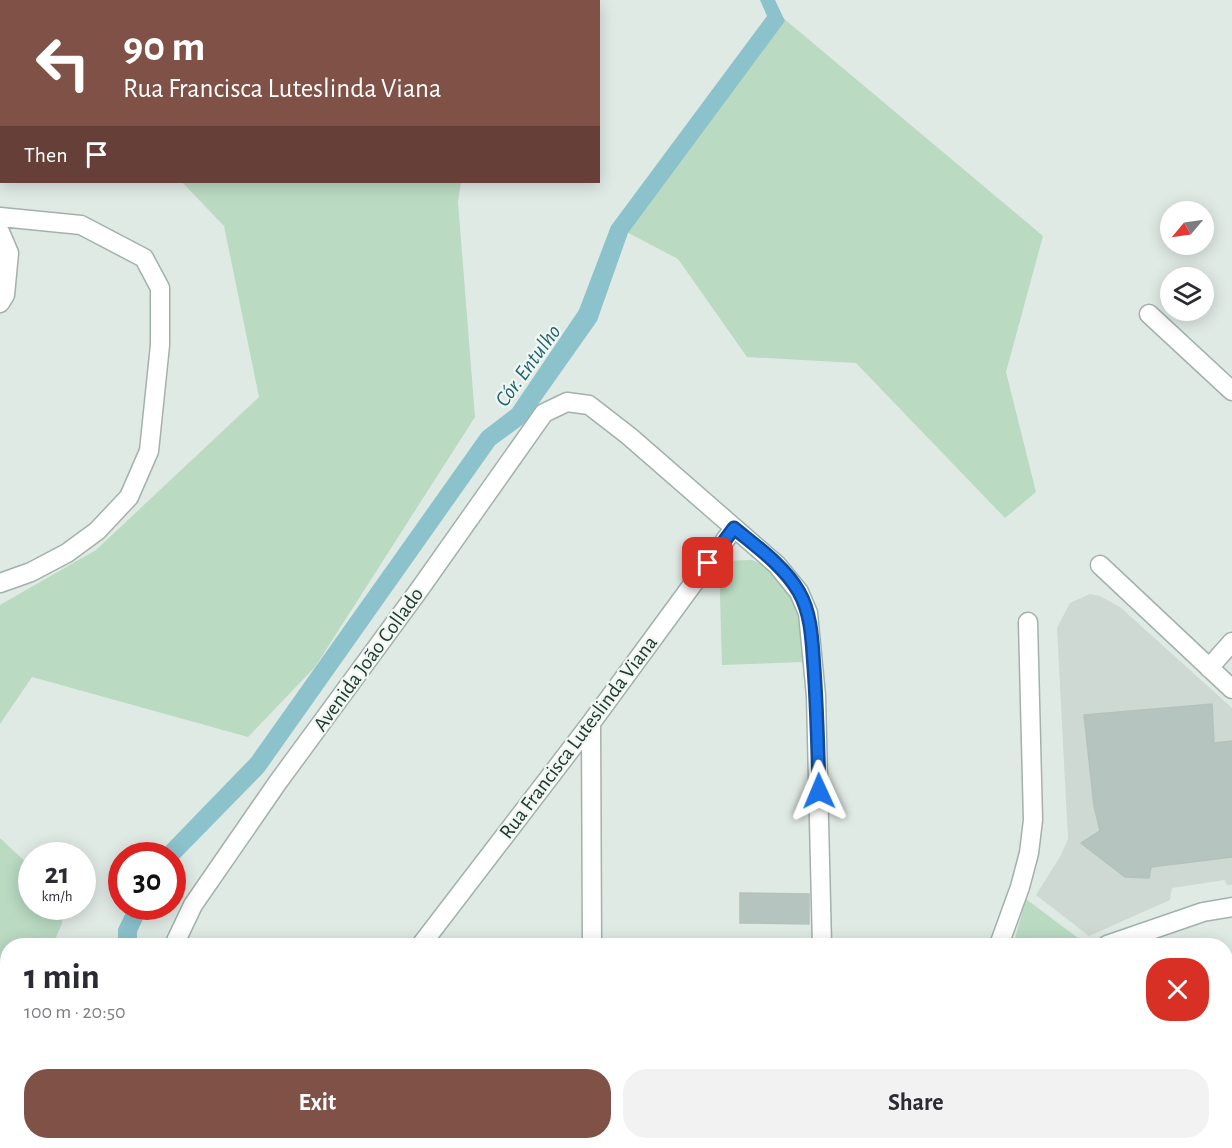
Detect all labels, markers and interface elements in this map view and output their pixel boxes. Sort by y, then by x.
icon: left [24,24,102,102]
text: 90 m [123,26,205,68]
text: Rua Francisca Luteslinda Viana [123,75,442,102]
icon: arrive [80,138,113,171]
text: Then [24,144,68,166]
north arrow [1160,201,1214,255]
map controls [1160,201,1214,321]
button: layers [1160,267,1214,321]
water label: Cór. Entulho [491,320,565,411]
pin [682,537,733,588]
icon: arrive [691,546,724,579]
street label: Avenida João Collado [309,584,427,735]
street label: Rua Francisca Luteslinda Viana [495,632,662,843]
position arrow [787,759,851,823]
speed limit sign: 30 [108,842,186,920]
text: 21 [45,859,69,889]
text: km/h [42,889,72,904]
button: close [1146,958,1209,1021]
text: 1 min [24,959,100,995]
text: 100 m · 20:50 [24,1002,126,1022]
button: Exit [24,1069,611,1138]
button: Share [623,1069,1209,1138]

